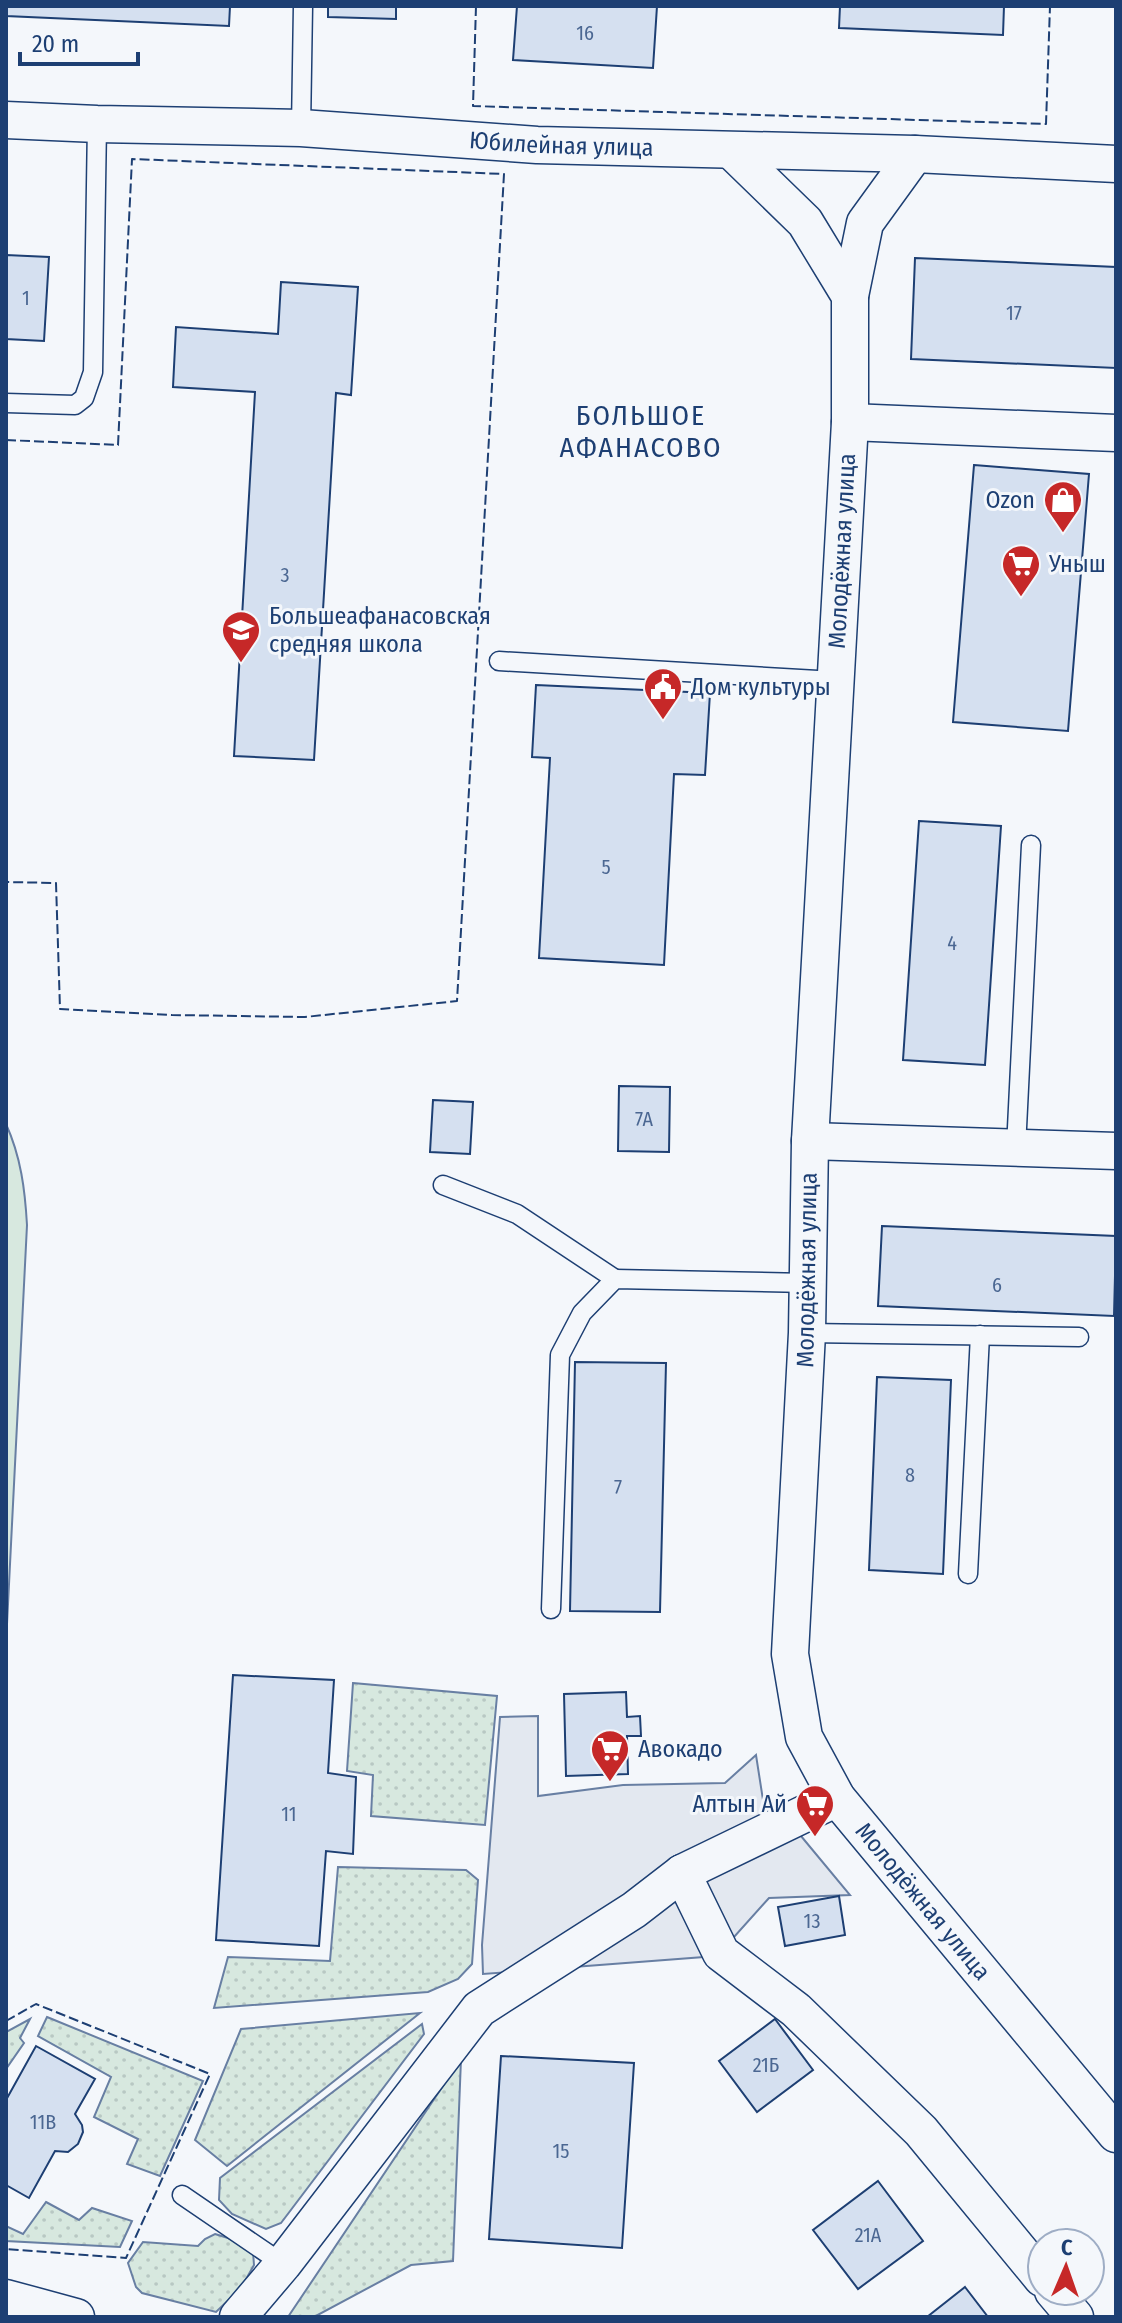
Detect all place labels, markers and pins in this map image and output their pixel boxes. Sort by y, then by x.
shop icon: Ozon [1042,479,1084,534]
place label: Ozon [986,486,1035,514]
supermarket icon: Уныш [1000,543,1042,598]
place label: Уныш [1048,550,1106,578]
place label: Большеафанасовская средняя школа [269,602,491,658]
school or university icon: Большеафанасовская средняя школа [220,609,262,664]
public building icon: Дом культуры [642,666,684,721]
place label: Дом культуры [690,673,831,701]
supermarket icon: Авокадо [589,1728,631,1783]
place label: Авокадо [638,1735,723,1763]
supermarket icon: Алтын Ай [794,1783,836,1838]
place label: Алтын Ай [692,1790,787,1818]

